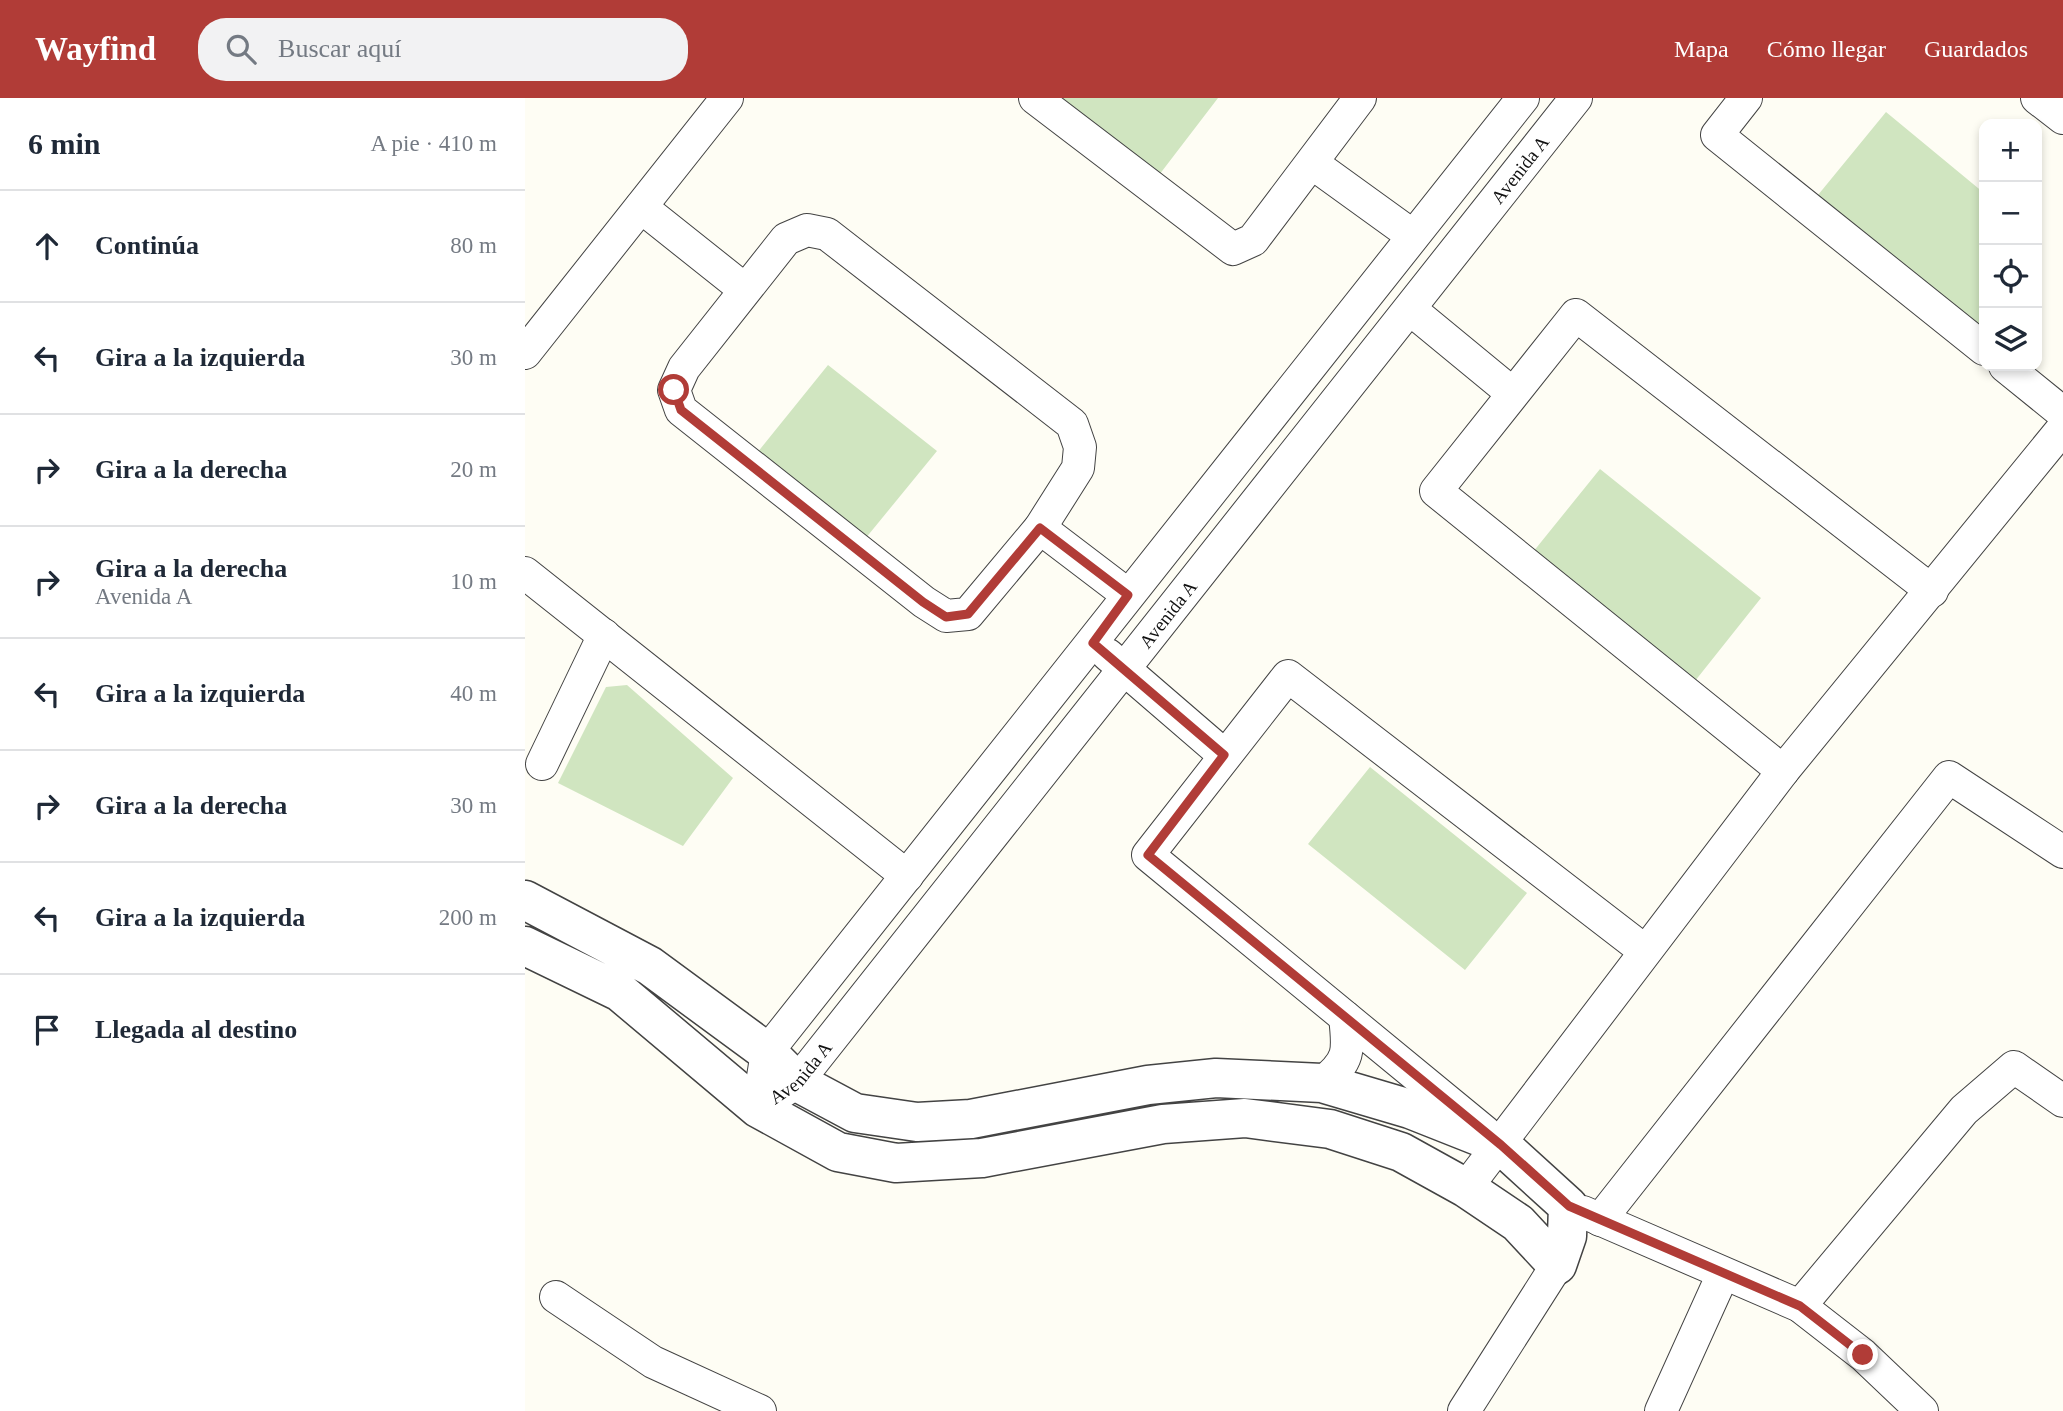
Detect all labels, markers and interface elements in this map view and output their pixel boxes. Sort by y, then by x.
search box [198,18,688,81]
icon: search [222,30,260,68]
text: Wayfind [35,31,156,67]
text: Buscar aquí [278,34,402,63]
text: Mapa [1674,36,1729,62]
text: Cómo llegar [1767,36,1886,62]
text: Guardados [1924,36,2028,62]
map controls [1979,119,2042,371]
button: + [1979,119,2042,182]
text: 6 min [28,127,101,160]
text: A pie · 410 m [371,131,497,156]
street label: Avenida A [1486,131,1553,207]
button: − [1979,182,2042,245]
icon: ahead [28,227,66,265]
text: Continúa [95,231,199,260]
text: 80 m [450,233,497,258]
button: locate [1979,245,2042,308]
button: layers [1979,308,2042,371]
icon: left [28,339,66,377]
text: Gira a la izquierda [95,343,305,372]
text: 30 m [450,345,497,370]
route start [658,374,689,405]
icon: right [28,451,66,489]
text: Gira a la derecha [95,455,287,484]
text: 20 m [450,457,497,482]
text: Gira a la derecha [95,554,287,583]
icon: right [28,563,66,601]
text: 10 m [450,569,497,594]
street label: Avenida A [1134,576,1201,652]
text: Avenida A [95,584,192,609]
icon: left [28,675,66,713]
text: Gira a la izquierda [95,679,305,708]
text: 40 m [450,681,497,706]
icon: right [28,787,66,825]
text: Gira a la derecha [95,791,287,820]
text: 30 m [450,793,497,818]
icon: left [28,899,66,937]
text: Gira a la izquierda [95,903,305,932]
text: 200 m [439,905,497,930]
icon: arrive [28,1011,66,1049]
text: Llegada al destino [95,1015,297,1044]
street label: Avenida A [765,1037,836,1108]
route end [1847,1339,1878,1370]

